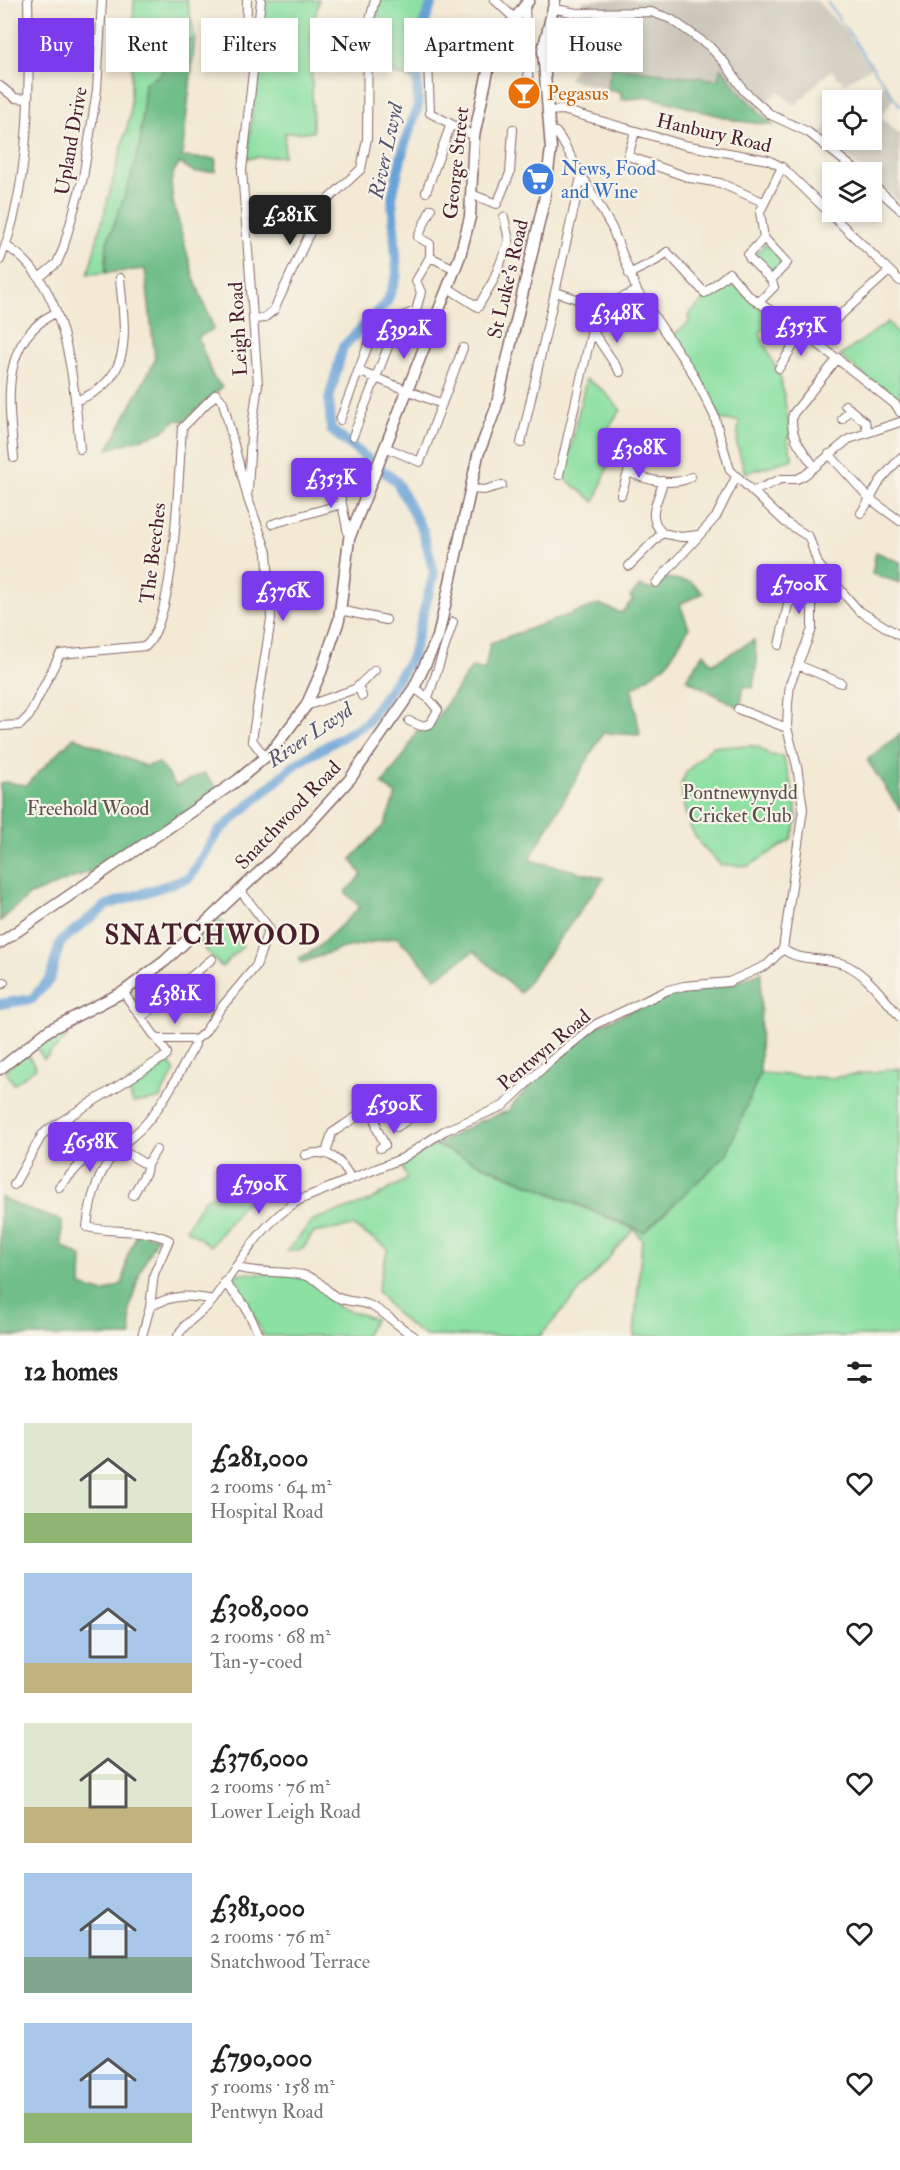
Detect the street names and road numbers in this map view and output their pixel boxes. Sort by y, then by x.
street label: Upland Drive [49,85,94,197]
street label: George Street [438,105,474,220]
street label: Hanbury Road [654,108,774,158]
street label: St Luke's Road [482,217,534,341]
street label: Leigh Road [223,281,253,377]
street label: The Beeches [134,501,172,605]
street label: Snatchwood Road [230,755,346,875]
street label: Pentwyn Road [492,1004,596,1096]

